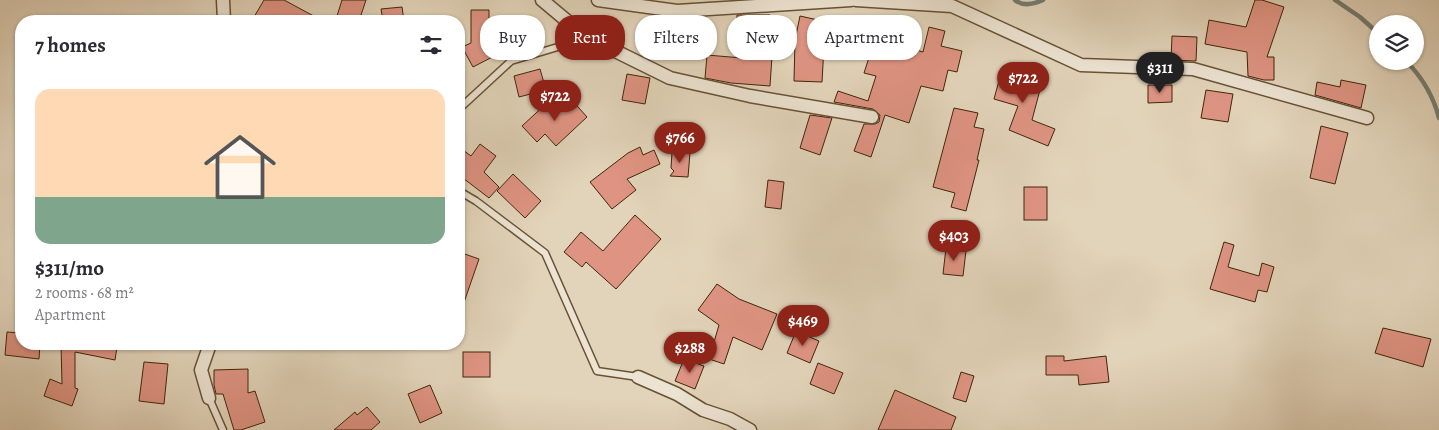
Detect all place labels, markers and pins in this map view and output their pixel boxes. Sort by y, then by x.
pin: $311 [1130,52,1190,94]
pin: $722 [993,62,1053,104]
pin: $722 [525,80,585,122]
pin: $766 [650,121,710,164]
pin: $403 [924,220,984,262]
pin: $469 [773,304,833,347]
pin: $288 [660,332,720,374]

